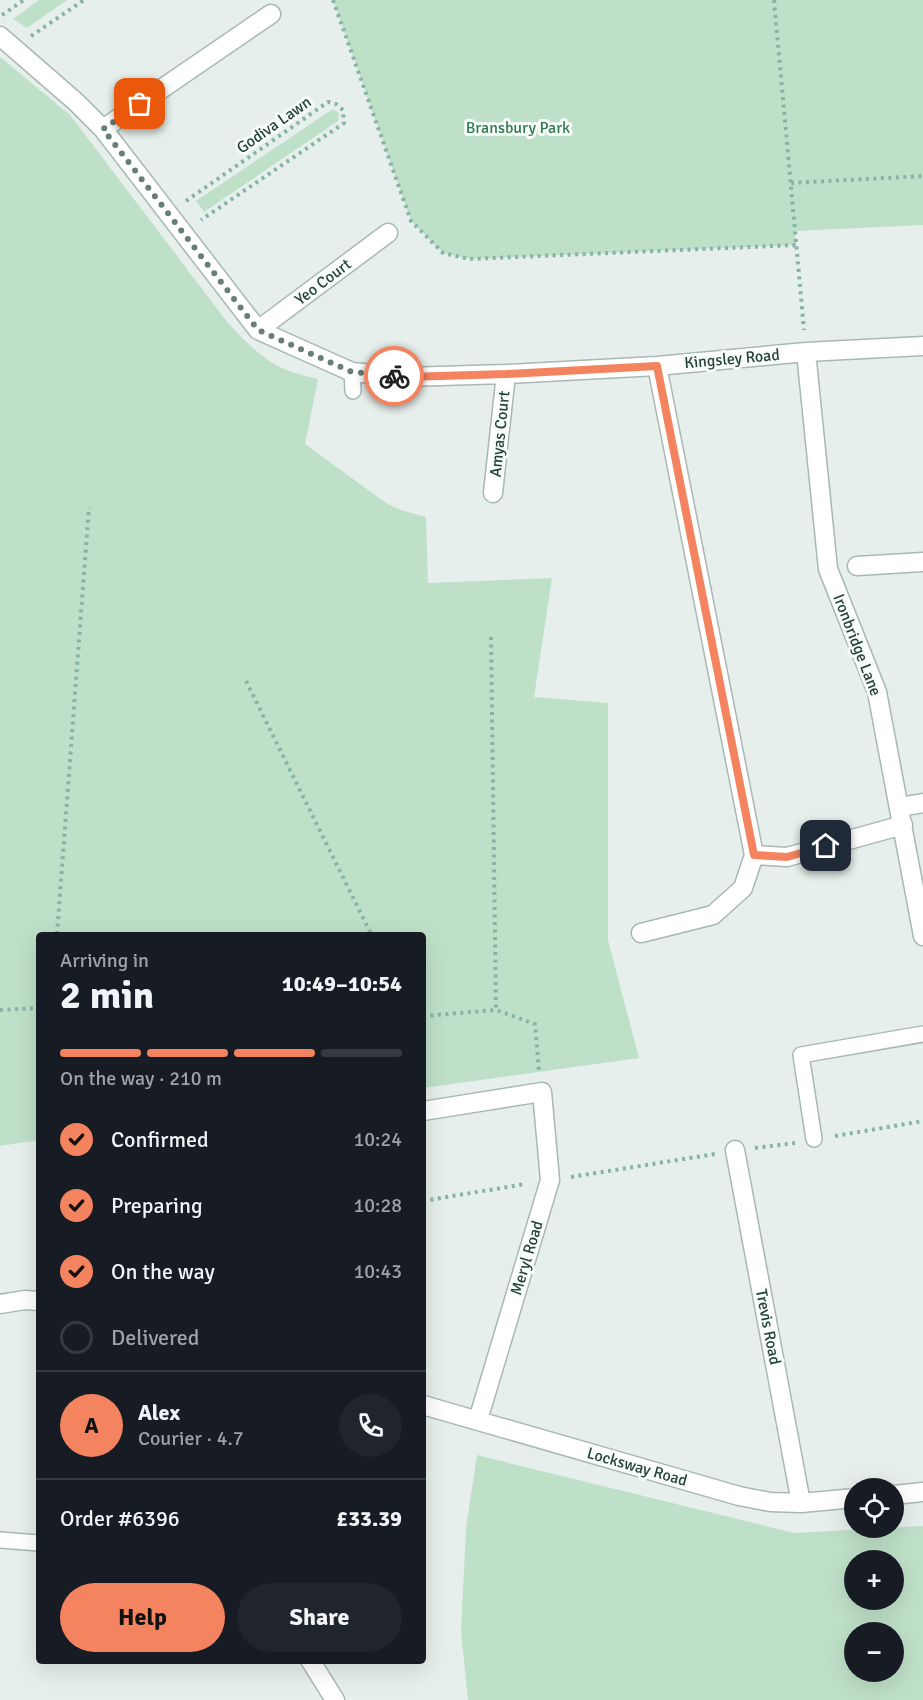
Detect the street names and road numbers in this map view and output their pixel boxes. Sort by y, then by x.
street label: Godiva Lawn [233,92,315,158]
street label: Yeo Court [291,254,355,310]
street label: Kingsley Road [683,345,781,373]
street label: Amyas Court [486,389,515,478]
street label: Ironbridge Lane [828,591,886,699]
street label: Meryl Road [506,1218,548,1298]
street label: Trevis Road [751,1287,785,1367]
street label: Locksway Road [585,1443,689,1491]

